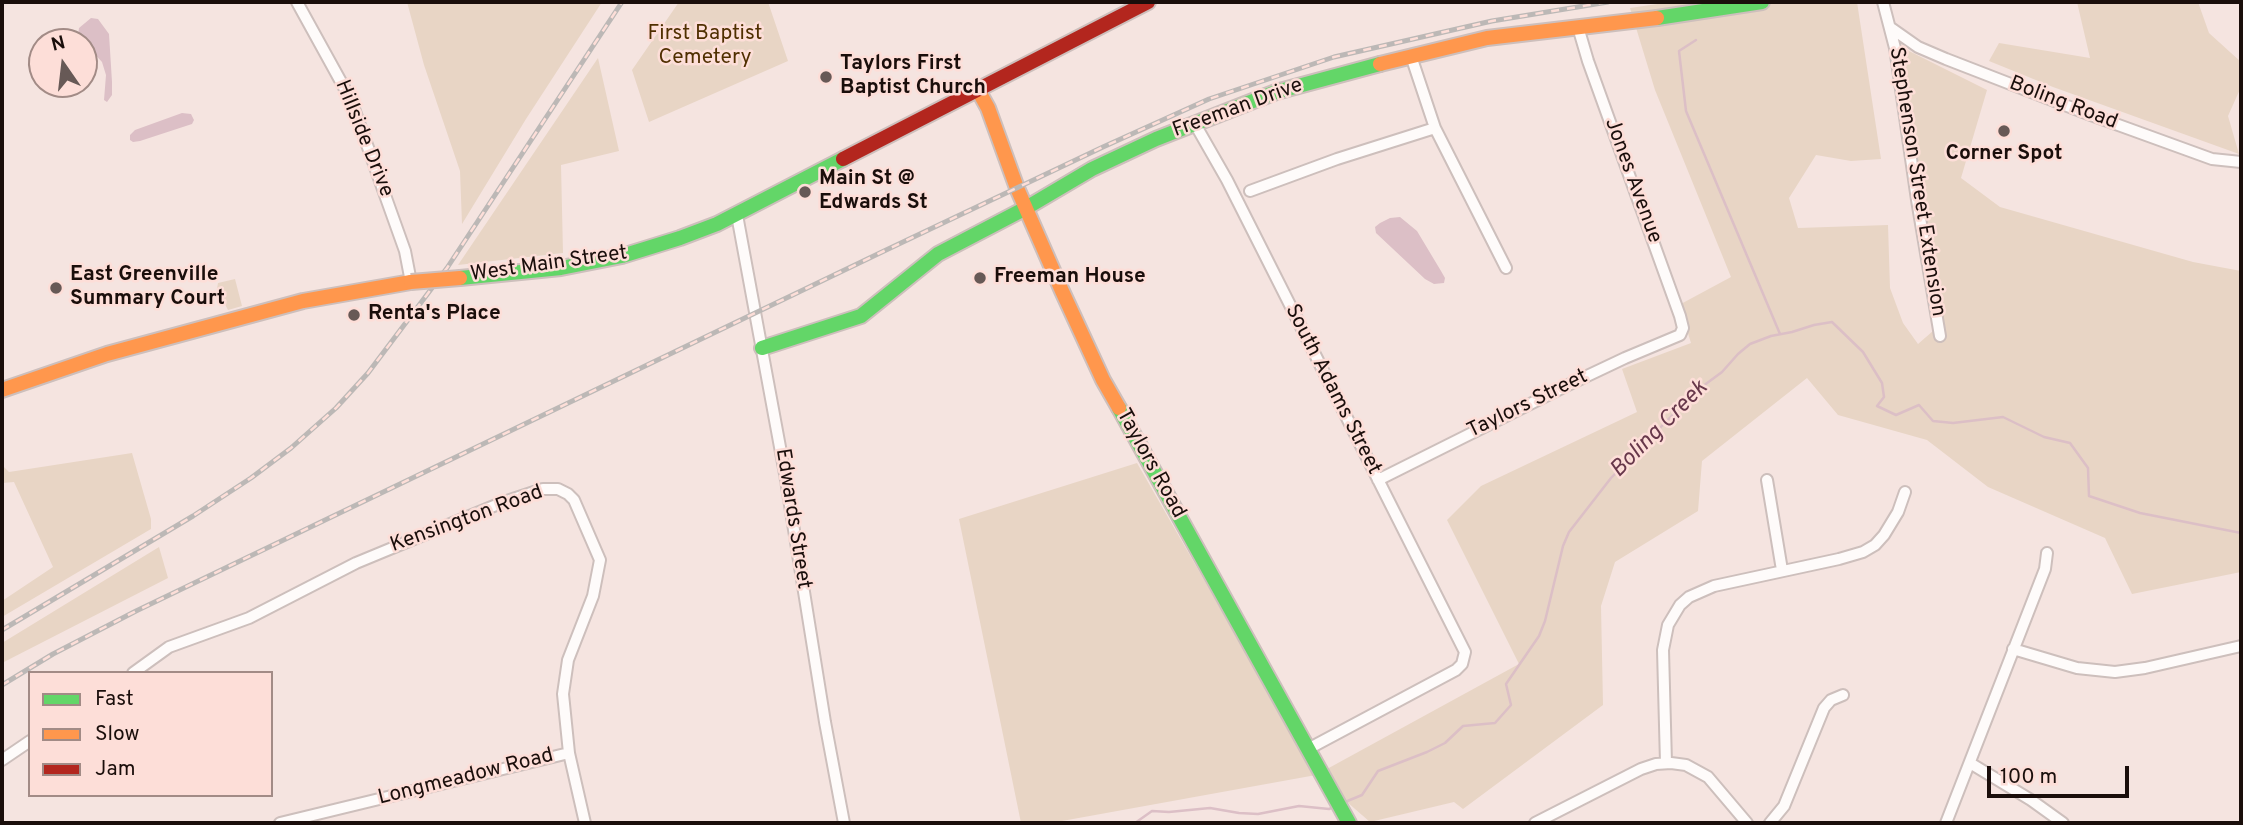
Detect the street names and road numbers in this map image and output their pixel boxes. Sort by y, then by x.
street label: Stephenson Street Extension [1882,45,1950,319]
street label: Boling Road [2005,72,2121,136]
street label: Freeman Drive [1169,74,1307,144]
street label: Hillside Drive [328,77,398,201]
street label: Jones Avenue [1598,115,1666,247]
street label: West Main Street [469,242,629,288]
street label: South Adams Street [1278,301,1386,479]
street label: Taylors Street [1464,365,1592,445]
street label: Taylors Road [1110,405,1190,523]
street label: Edwards Street [768,447,816,591]
street label: Kensington Road [387,481,547,559]
street label: Longmeadow Road [376,744,556,812]

